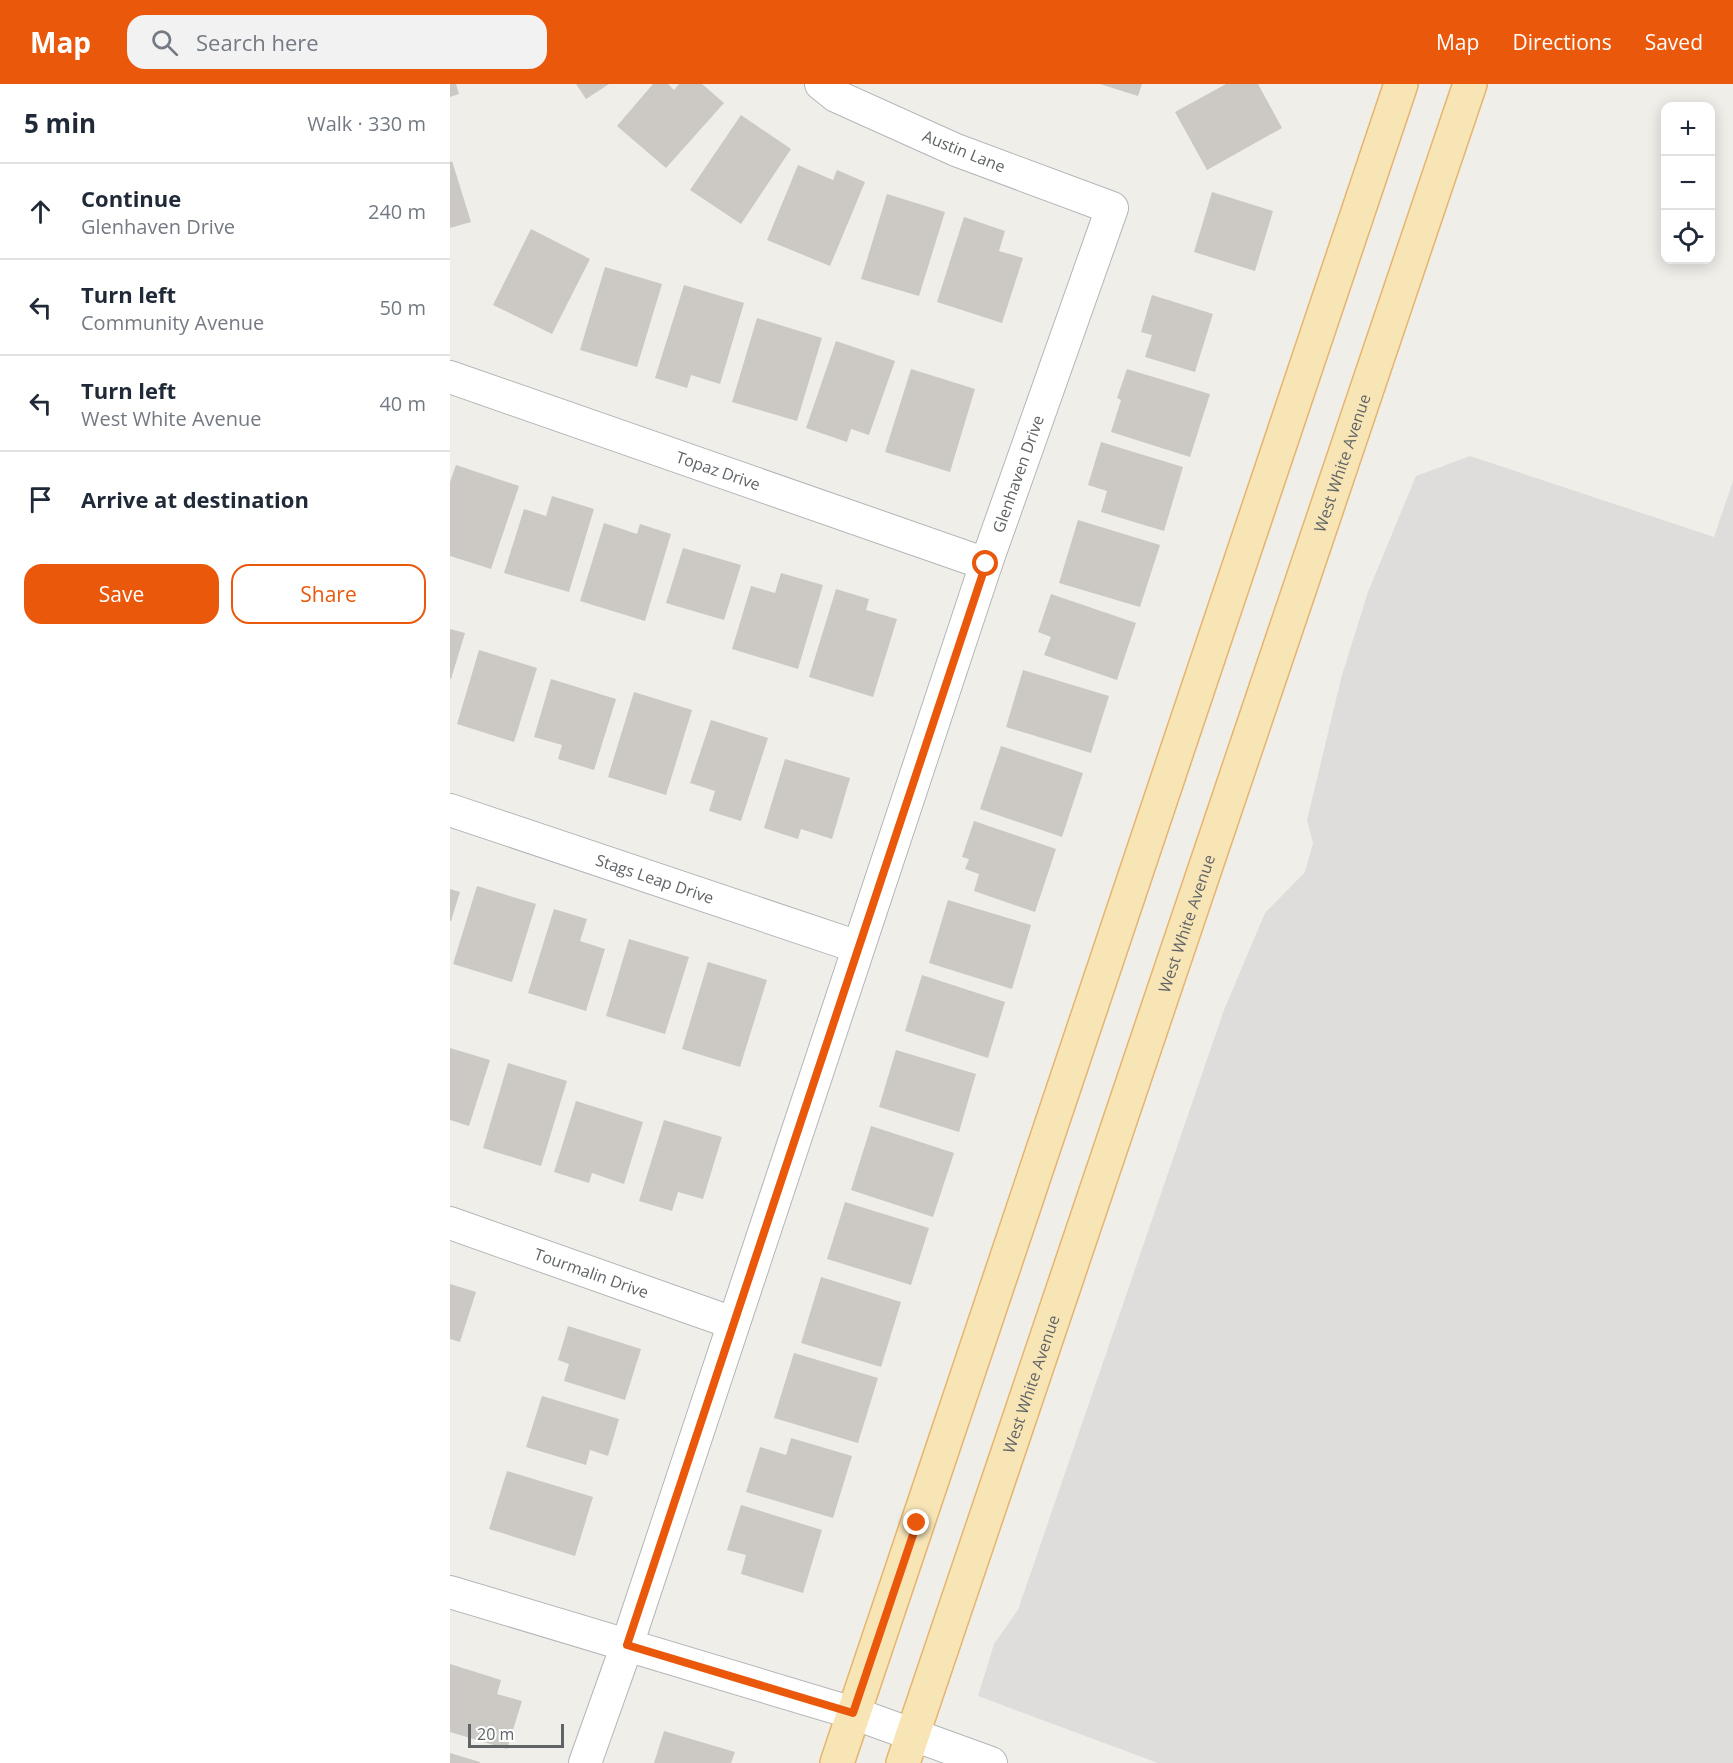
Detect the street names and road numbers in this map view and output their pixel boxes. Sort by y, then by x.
street label: Austin Lane [919,124,1009,178]
street label: West White Avenue [1308,391,1376,535]
street label: Glenhaven Drive [987,412,1049,536]
street label: Topaz Drive [673,446,763,495]
street label: Stags Leap Drive [593,849,717,909]
street label: West White Avenue [1153,852,1220,996]
street label: Tourmalin Drive [531,1243,652,1303]
street label: West White Avenue [997,1312,1065,1456]

